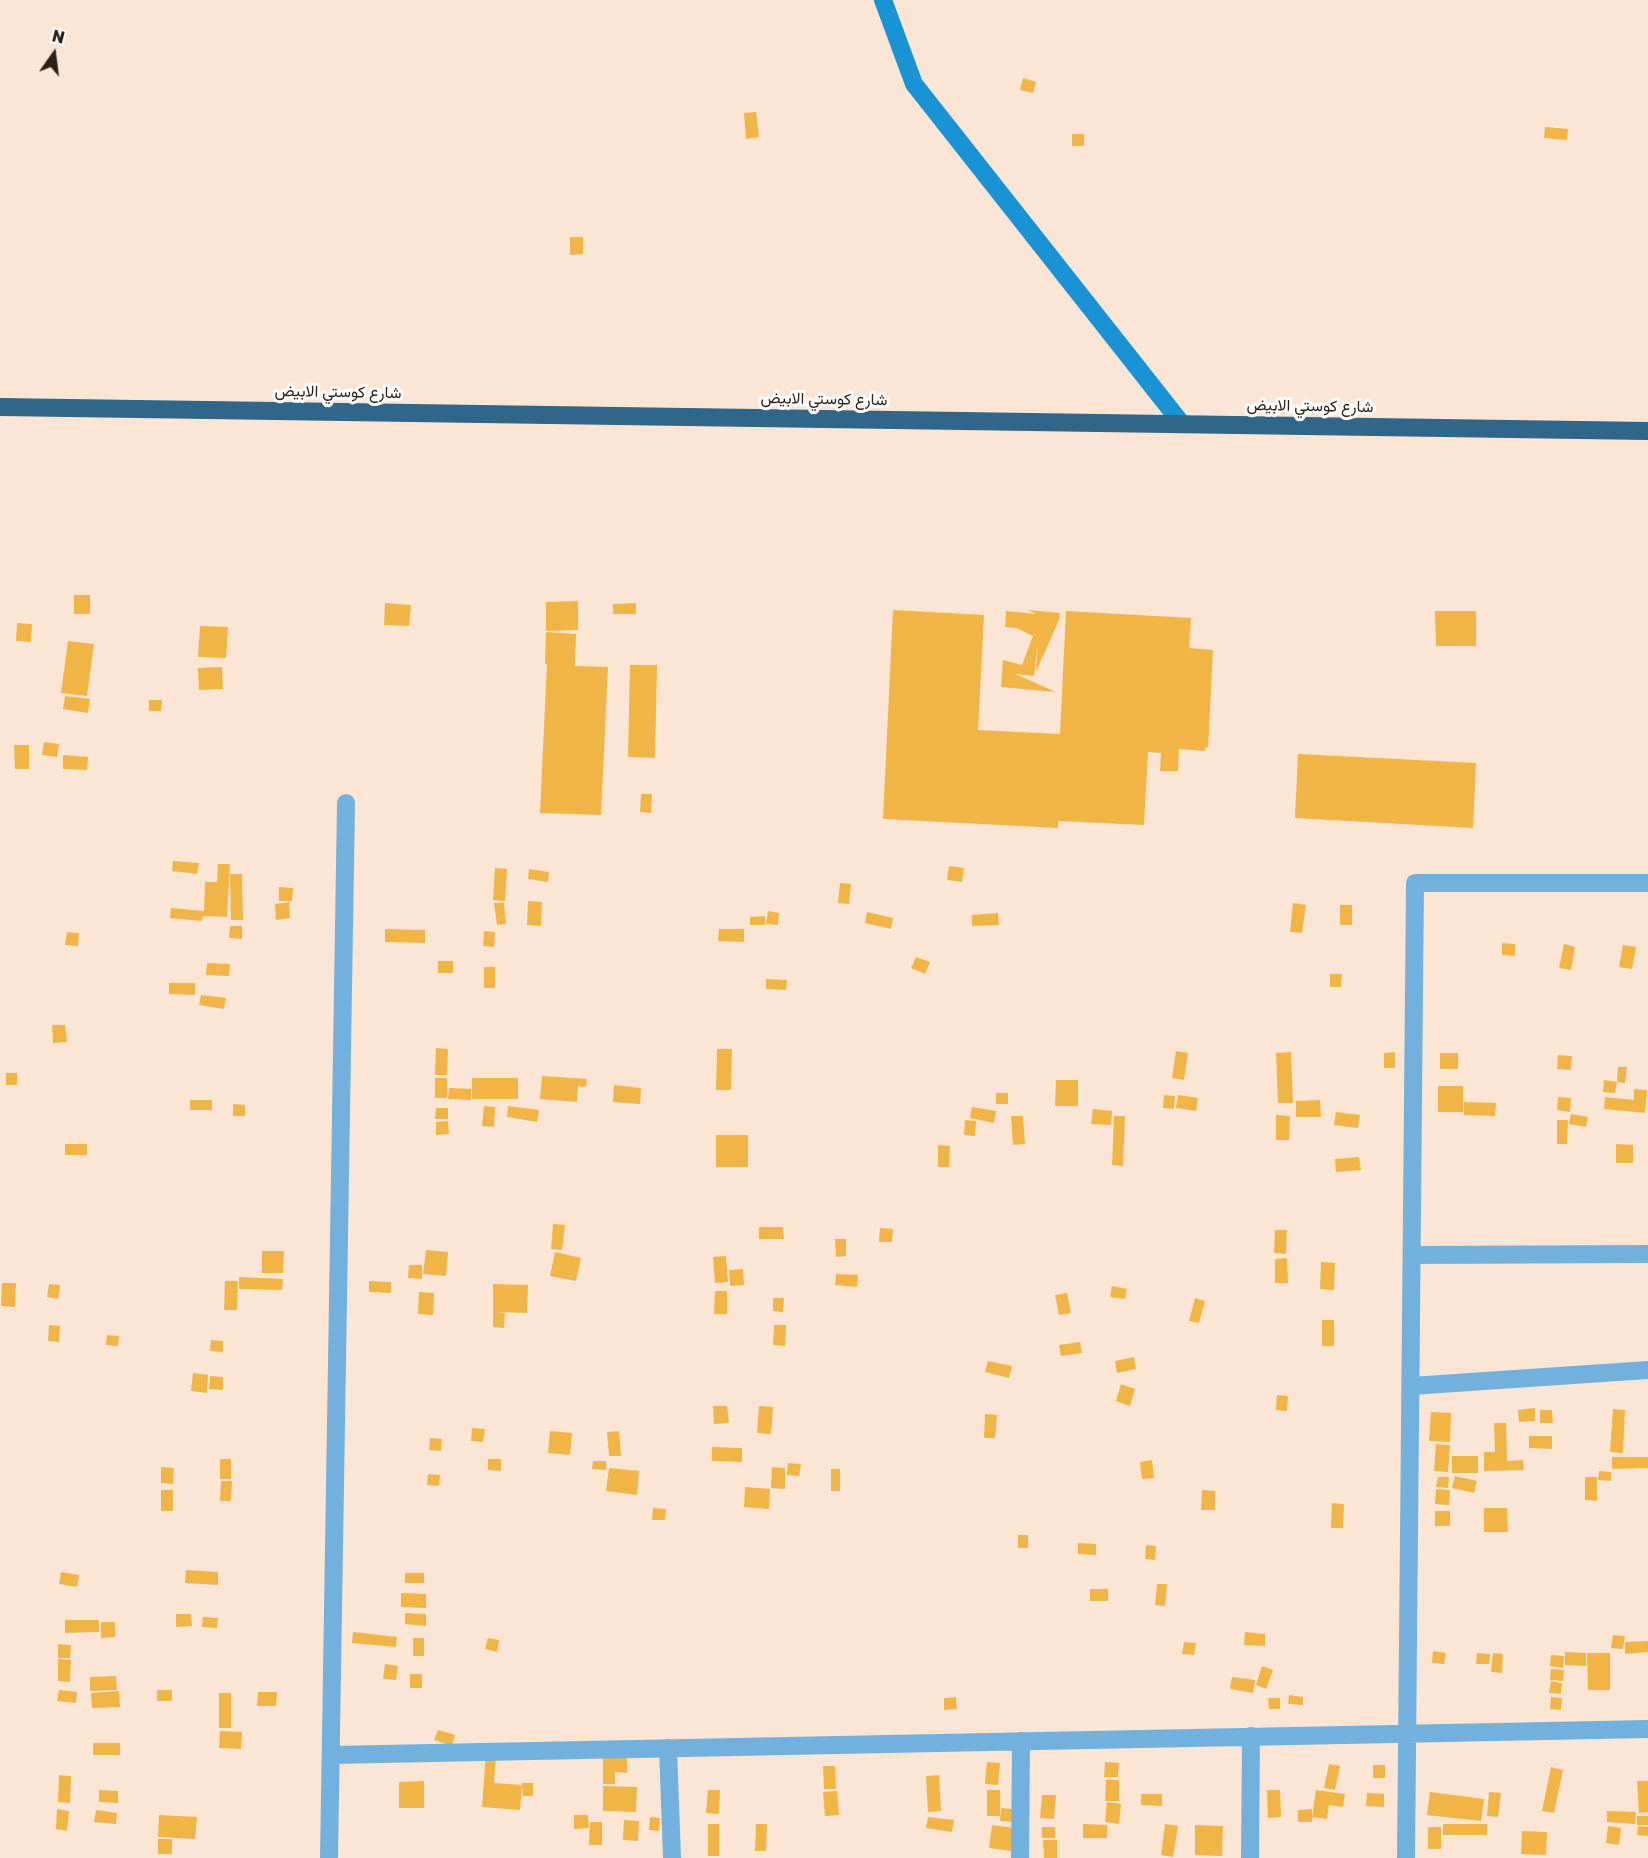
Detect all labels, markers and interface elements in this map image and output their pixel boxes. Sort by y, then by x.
north arrow [24,24,84,84]
text: N [50,25,67,48]
street label: شارع كوستي الابيض [274,381,402,403]
street label: شارع كوستي الابيض [760,388,888,410]
street label: شارع كوستي الابيض [1246,395,1374,417]

